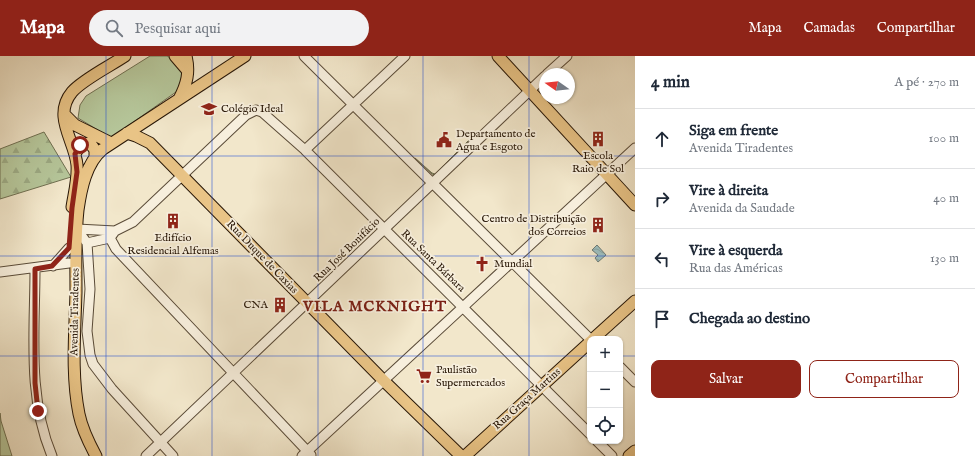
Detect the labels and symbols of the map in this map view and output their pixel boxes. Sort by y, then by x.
north arrow [539,68,575,104]
school or university icon: Colégio Ideal [200,100,218,118]
place label: Colégio Ideal [221,102,283,116]
place label: Departamento de Agua e Esgoto [455,127,536,154]
building icon: Escola Raio de Sol [589,130,607,148]
public building icon: Departamento de Agua e Esgoto [435,131,453,149]
route start [71,136,89,154]
place label: Escola Raio de Sol [572,149,624,176]
building icon: Edifício Residencial Alfemas [164,212,182,230]
place label: Centro de Distribuição dos Correios [482,212,586,239]
street label: Rua José Bonifácio [311,215,383,285]
building icon: Centro de Distribuição dos Correios [589,216,607,234]
street label: Rua Duque de Caxias [223,217,301,297]
street label: Rua Santa Bárbara [398,227,468,295]
place label: Edifício Residencial Alfemas [127,231,219,258]
church icon: Mundial [473,255,491,273]
place label: Mundial [494,257,532,271]
street label: Avenida Tiradentes [67,268,83,357]
building icon: CNA [271,296,289,314]
district label: VILA MCKNIGHT [302,297,447,316]
place label: CNA [243,298,269,312]
place label: Paulistão Supermercados [436,363,505,390]
street label: Rua Graça Martins [490,365,564,433]
supermarket icon: Paulistão Supermercados [415,367,433,385]
route end [29,402,47,420]

